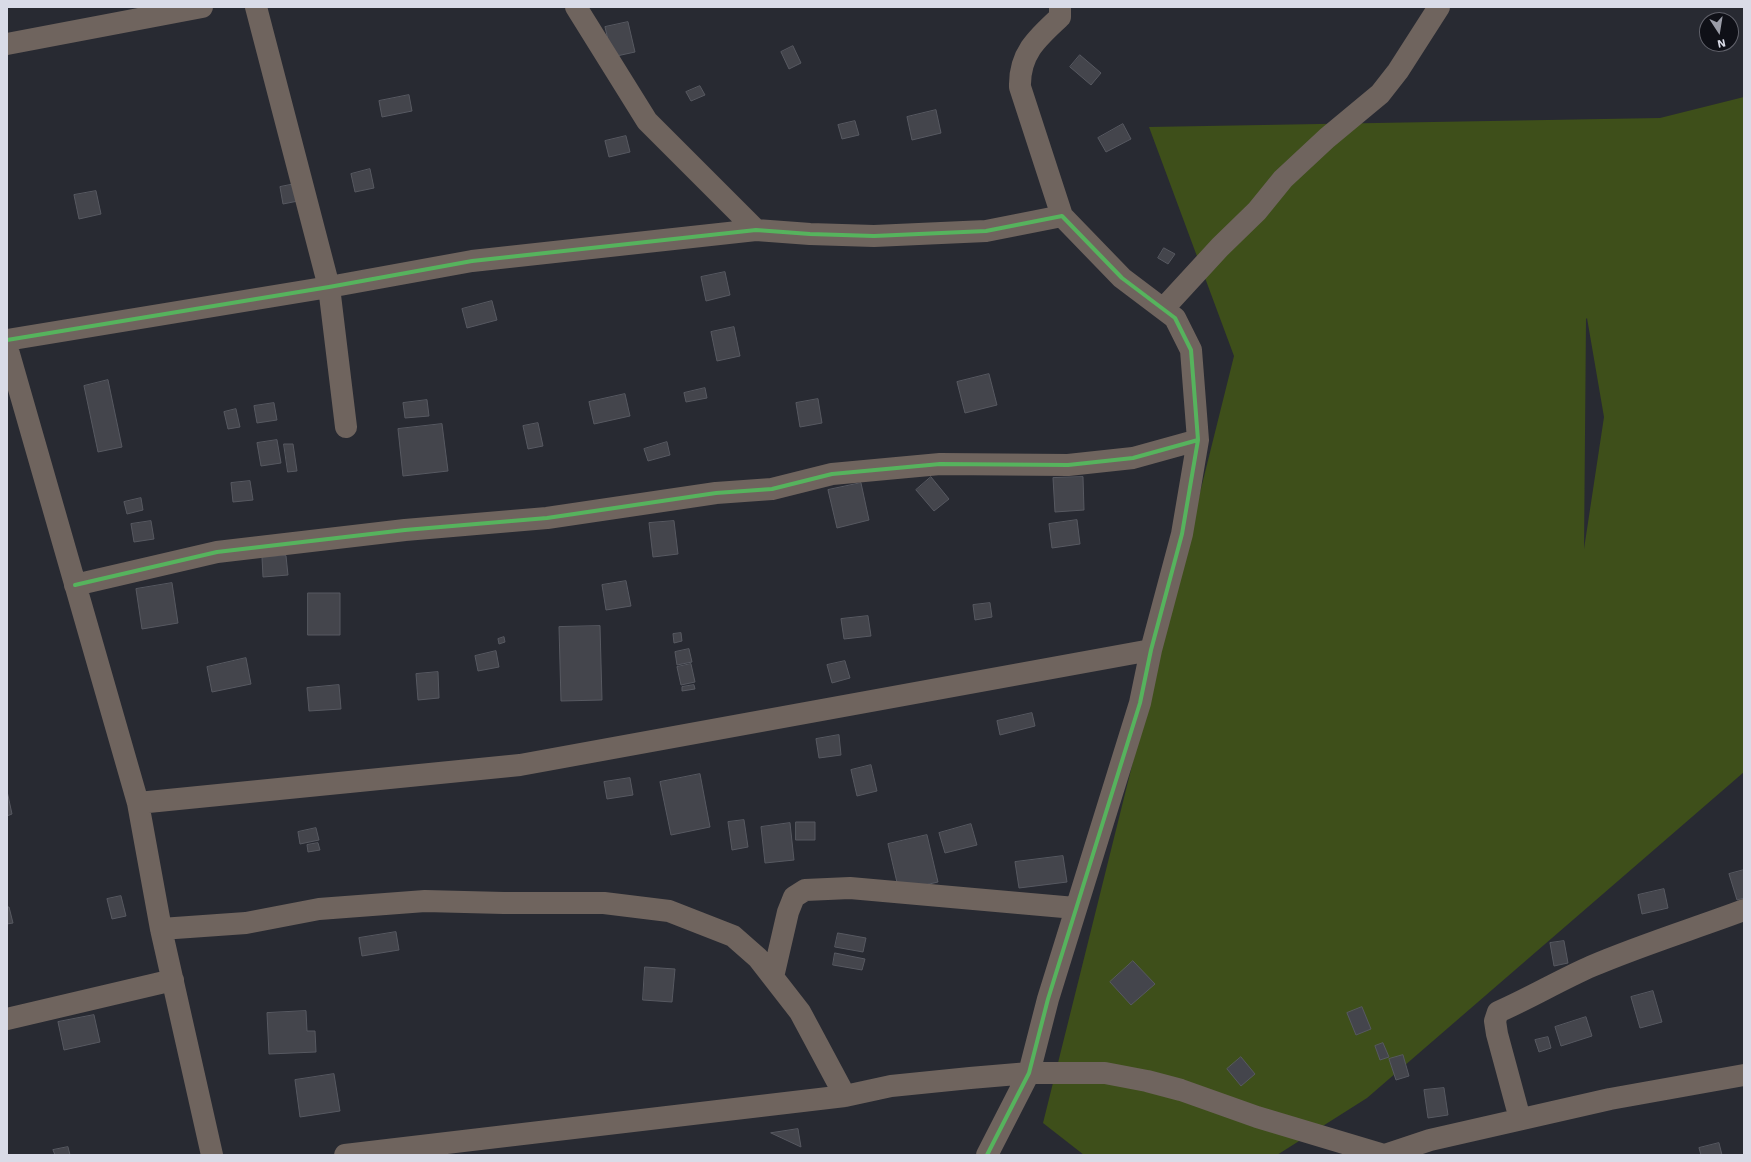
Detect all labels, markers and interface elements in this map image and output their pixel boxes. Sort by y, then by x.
north arrow [1699,12,1739,52]
text: N [1716,36,1727,50]

